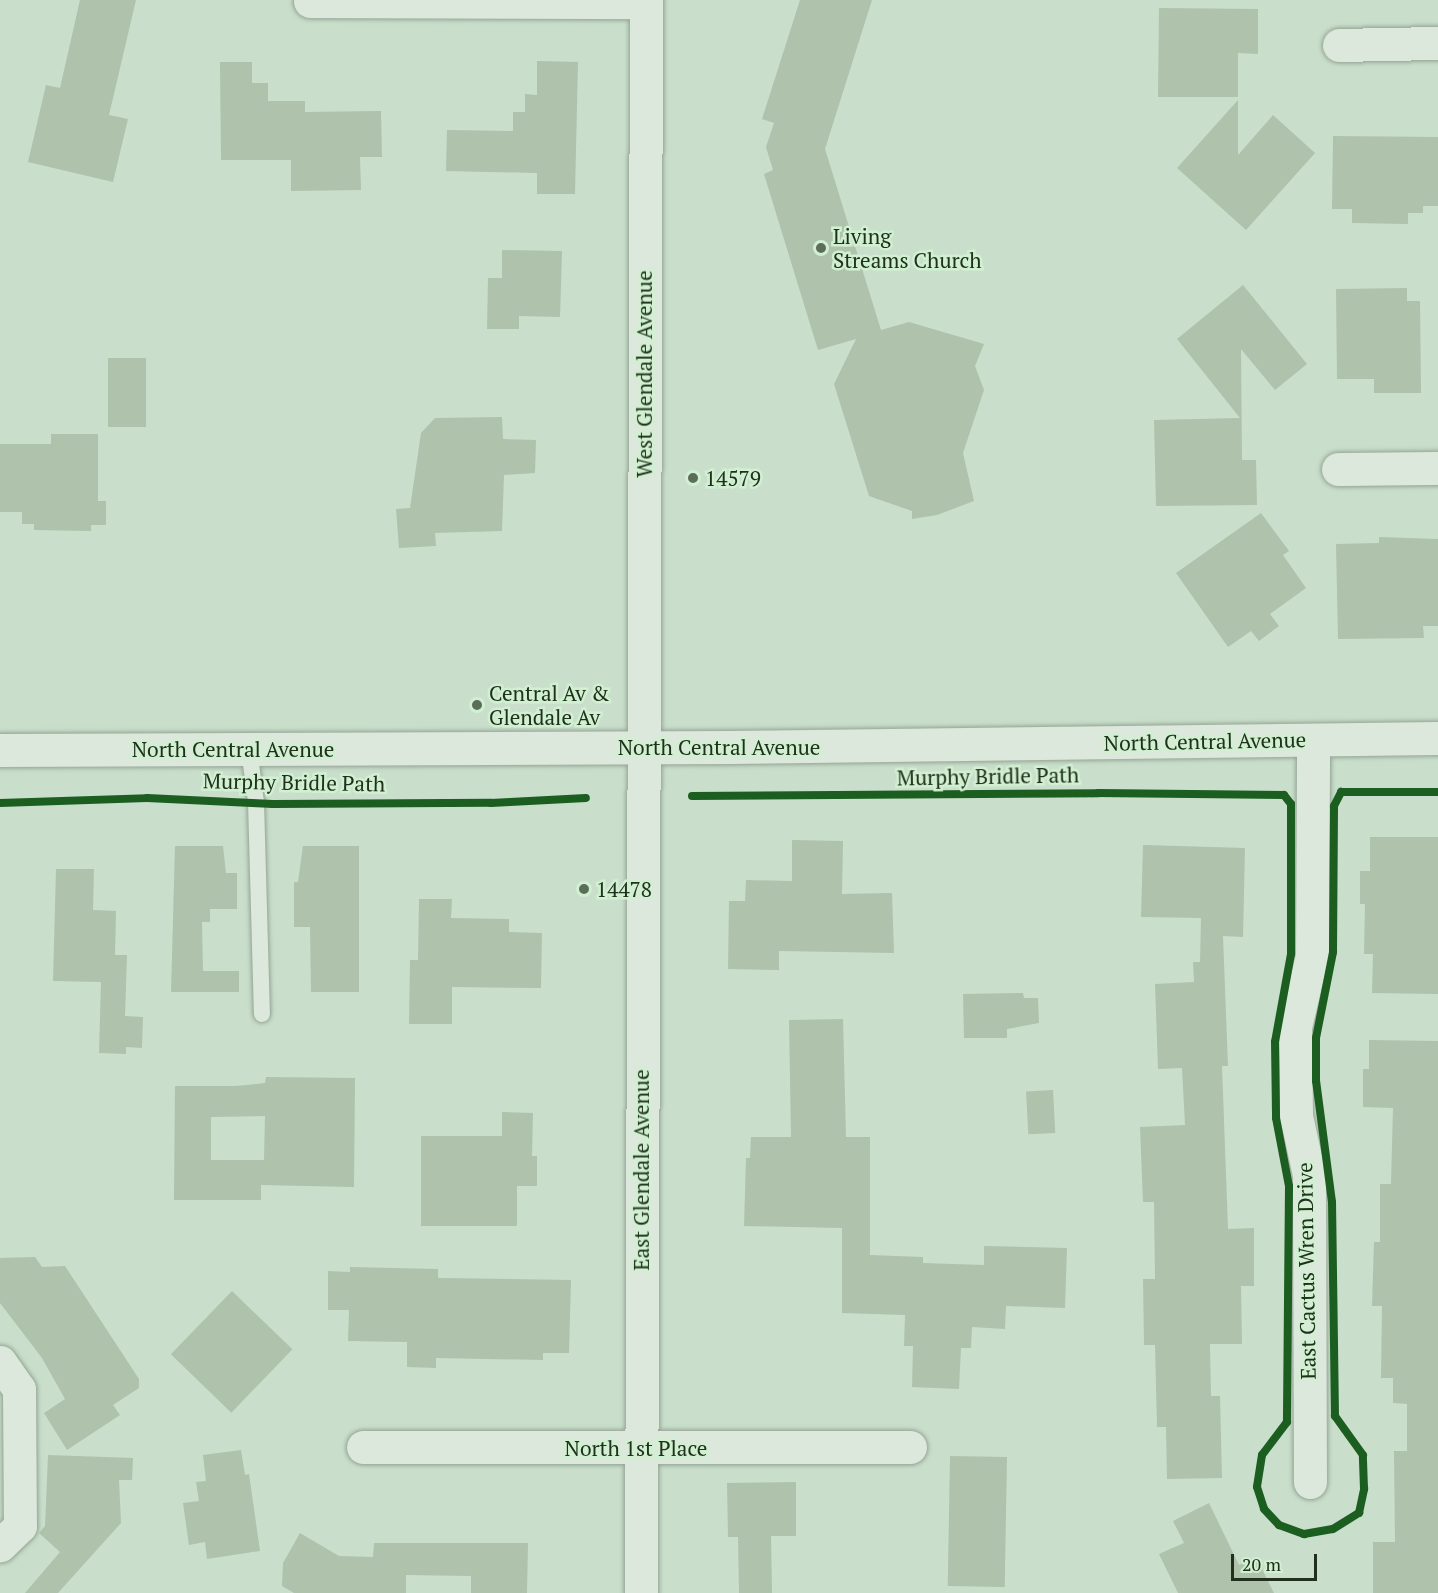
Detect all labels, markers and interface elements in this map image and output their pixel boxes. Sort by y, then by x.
place label: Living Streams Church [833,223,982,273]
marker: Living Streams Church [814,241,828,255]
street label: West Glendale Avenue [631,270,657,478]
place label: 14579 [705,465,761,491]
marker: 14579 [686,471,700,485]
place label: Central Av & Glendale Av [489,680,610,730]
marker: Central Av & Glendale Av [470,698,484,712]
street label: North Central Avenue [1103,727,1307,755]
street label: North Central Avenue [618,734,820,760]
street label: North Central Avenue [132,736,334,762]
street label: Murphy Bridle Path [897,762,1079,790]
street label: Murphy Bridle Path [203,768,385,796]
place label: 14478 [596,876,652,902]
marker: 14478 [577,882,591,896]
street label: East Glendale Avenue [628,1069,654,1271]
street label: East Cactus Wren Drive [1292,1162,1320,1380]
street label: North 1st Place [565,1435,707,1461]
scale bar [1234,1542,1320,1580]
text: 20 m [1242,1552,1281,1576]

